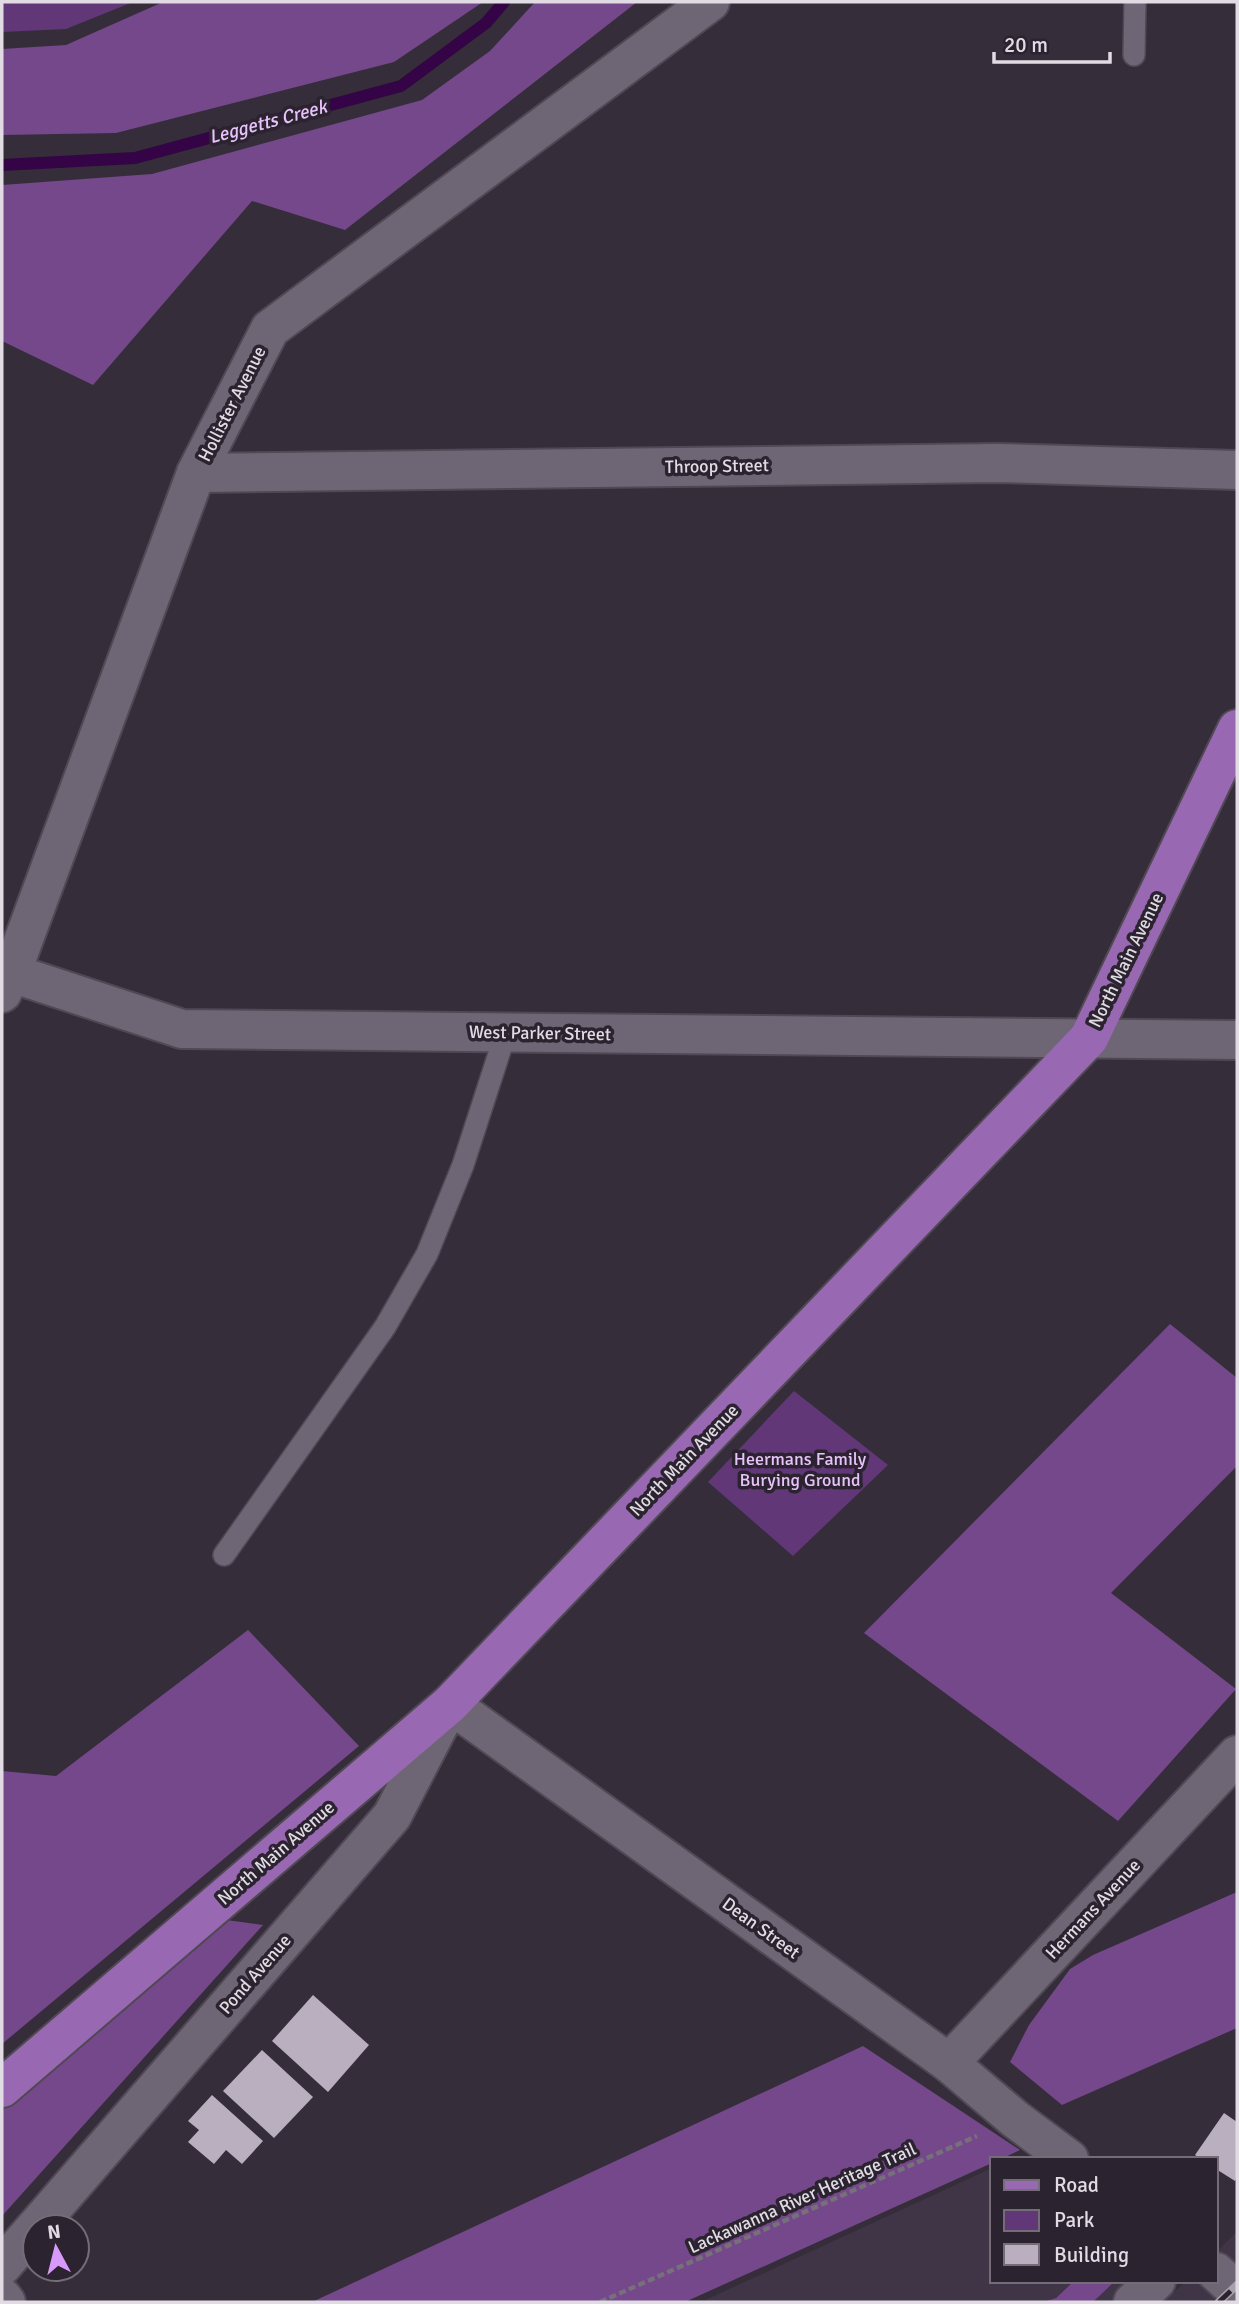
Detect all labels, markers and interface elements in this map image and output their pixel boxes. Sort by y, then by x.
scale bar [994,21,1110,65]
text: 20 m [1004,32,1048,58]
water label: Leggetts Creek [206,94,331,149]
street label: Hollister Avenue [193,343,271,465]
street label: Throop Street [665,454,769,478]
street label: North Main Avenue [1084,889,1168,1031]
street label: West Parker Street [469,1021,611,1045]
street label: North Main Avenue [625,1399,743,1521]
park label: Heermans Family Burying Ground [734,1448,867,1491]
street label: North Main Avenue [213,1796,339,1910]
street label: Hermans Avenue [1041,1854,1145,1964]
street label: Dean Street [718,1893,804,1963]
street label: Pond Avenue [214,1930,296,2018]
street label: Lackawanna River Heritage Trail [685,2138,919,2258]
legend [990,2157,1218,2283]
text: Road [1054,2172,1099,2198]
text: Park [1054,2207,1095,2233]
north arrow [21,2213,91,2283]
text: N [46,2219,62,2245]
text: Building [1054,2242,1129,2268]

